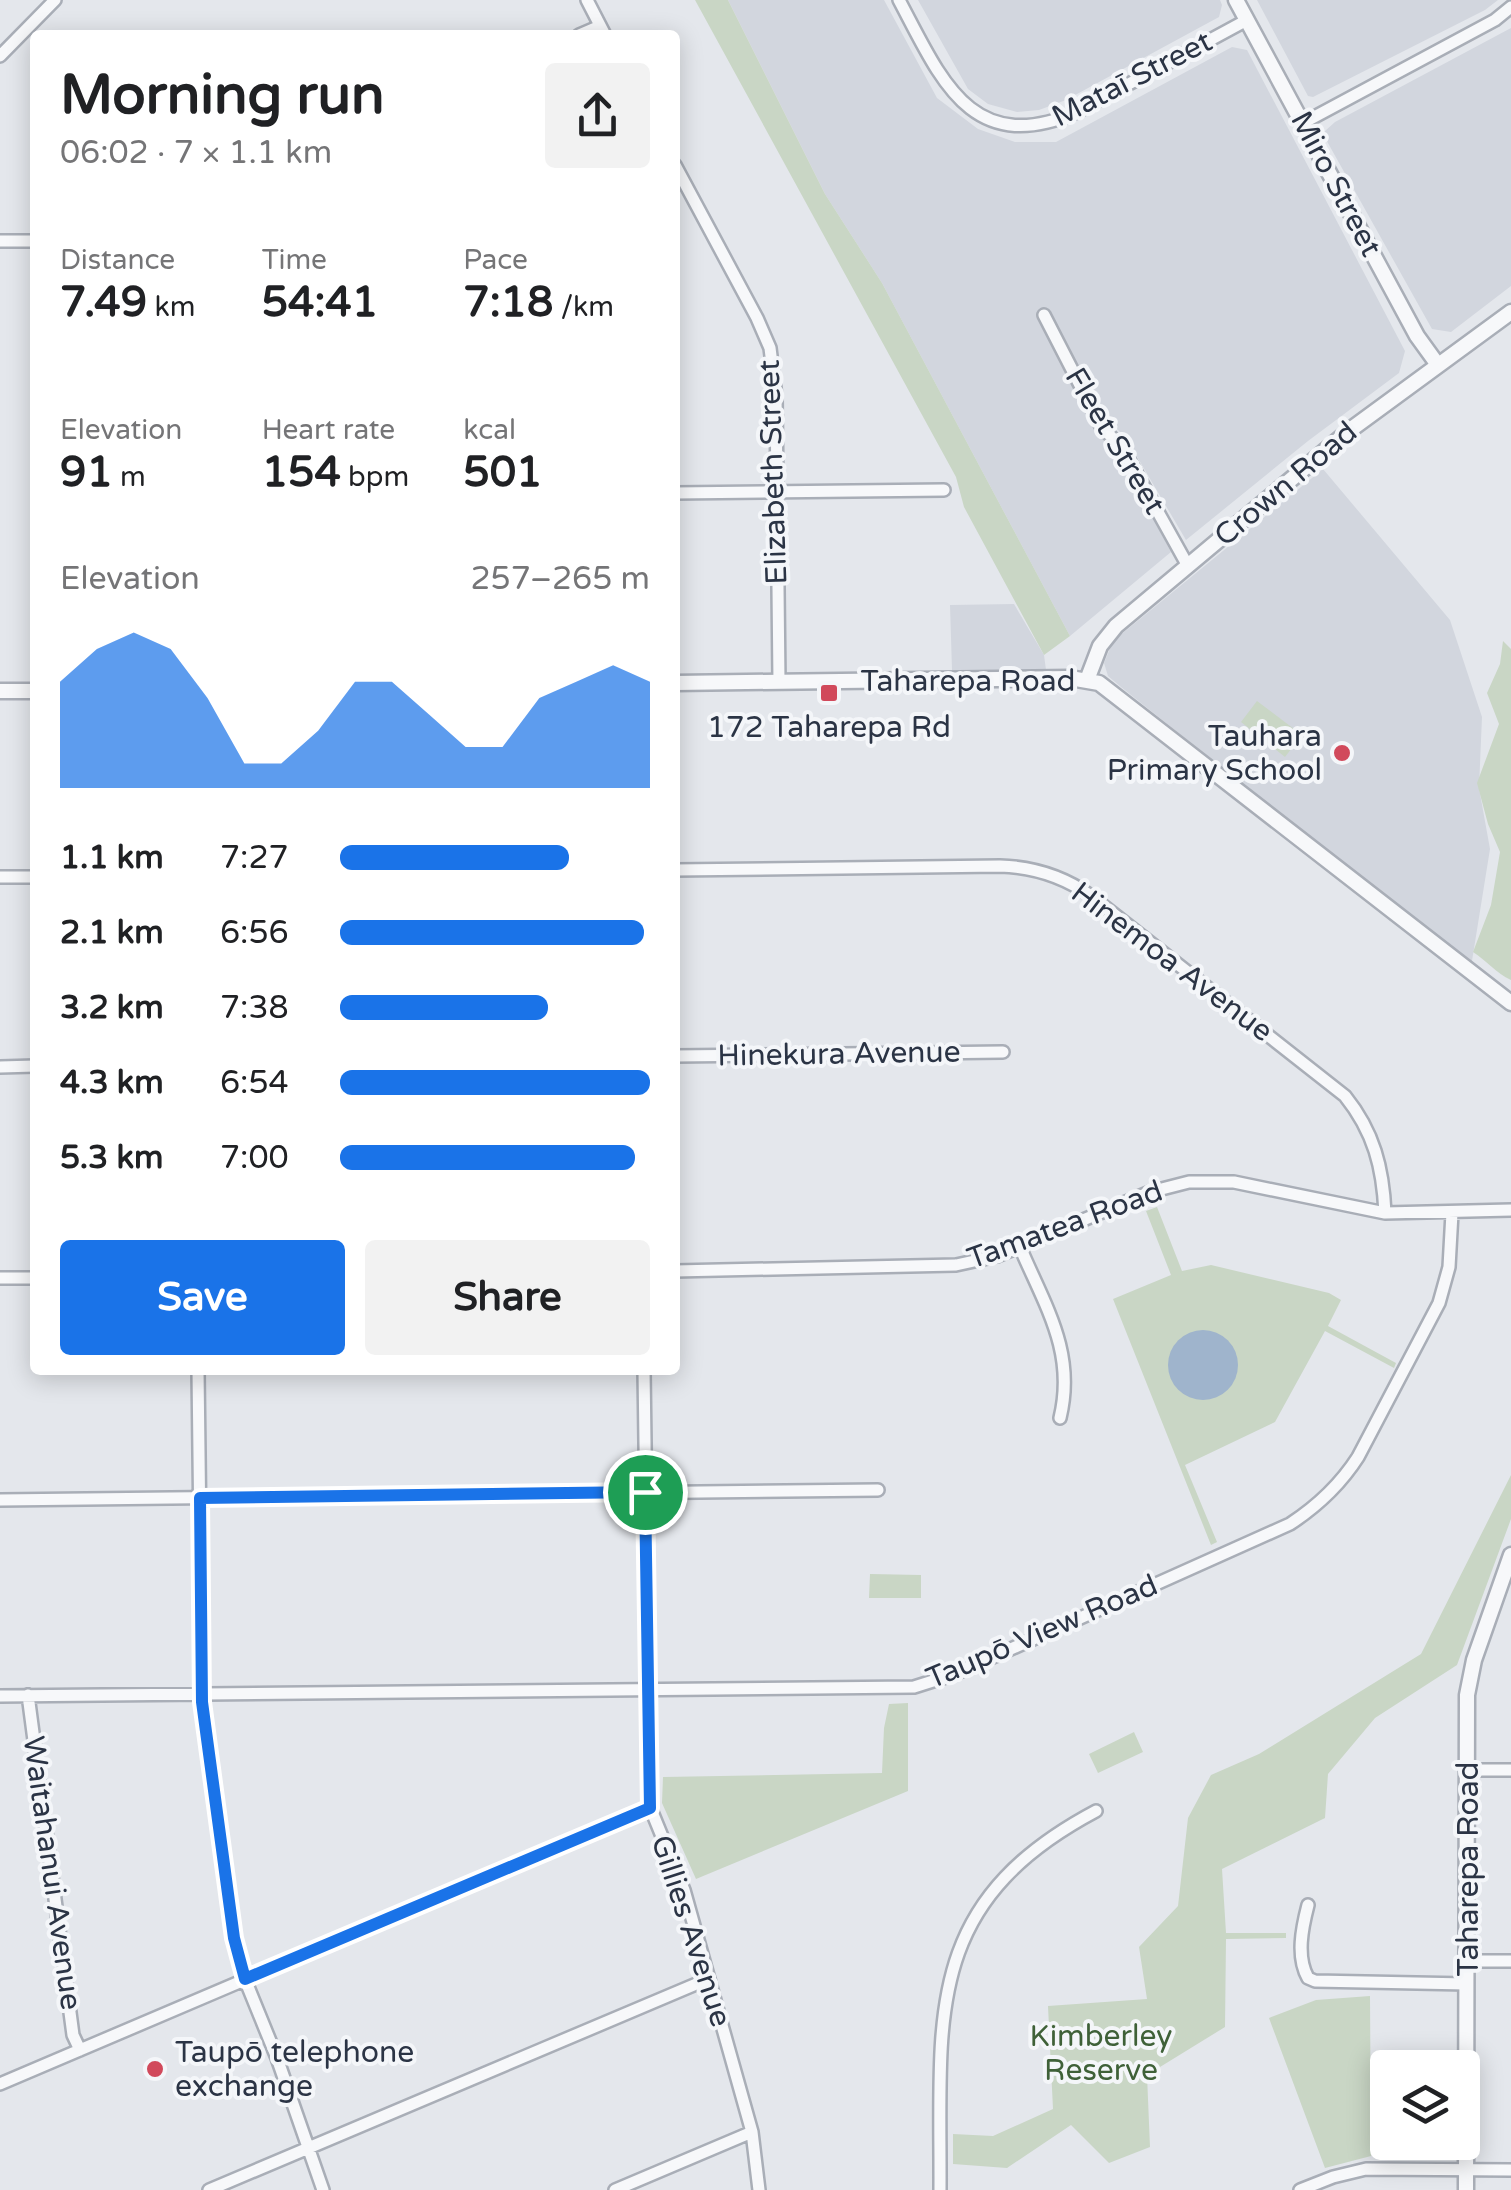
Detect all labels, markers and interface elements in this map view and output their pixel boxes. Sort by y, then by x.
street label: Mataī Street [1046,23,1218,135]
text: Morning run [60,63,385,129]
button: share [545,63,650,168]
street label: Miro Street [1282,105,1390,263]
text: 06:02 · 7 × 1.1 km [60,134,332,172]
text: Distance [60,243,175,277]
text: Time [262,243,327,277]
text: Pace [463,243,528,277]
text: 7.49 [60,277,147,328]
text: 54:41 [262,277,378,328]
text: 7:18 [463,277,553,328]
text: km [147,290,195,324]
text: /km [553,290,614,324]
street label: Elizabeth Street [751,359,795,585]
street label: Fleet Street [1057,361,1173,521]
text: Elevation [60,413,182,447]
text: Heart rate [262,413,395,447]
text: kcal [463,413,516,447]
street label: Crown Road [1207,414,1365,554]
text: 91 [60,447,113,498]
text: 154 [262,447,341,498]
text: 501 [463,447,542,498]
text: m [113,460,146,494]
text: bpm [341,460,409,494]
text: Elevation [60,560,200,598]
text: 257–265 m [470,560,650,598]
street label: Taharepa Road [861,663,1075,700]
marker: 172 Taharepa Rd [818,682,840,704]
place label: 172 Taharepa Rd [707,709,951,746]
place label: Tauhara Primary School [1107,718,1322,789]
marker: Tauhara Primary School [1331,742,1353,764]
text: 1.1 km [60,839,164,877]
text: 7:27 [220,839,289,877]
street label: Hinemoa Avenue [1064,874,1280,1050]
text: 2.1 km [60,914,164,952]
text: 6:56 [220,914,289,952]
text: 3.2 km [60,989,164,1027]
text: 7:38 [220,989,289,1027]
street label: Hinekura Avenue [717,1033,961,1075]
text: 4.3 km [60,1064,164,1102]
text: 6:54 [220,1064,289,1102]
text: 5.3 km [60,1139,163,1177]
text: 7:00 [220,1139,289,1177]
street label: Tamatea Road [962,1173,1168,1277]
button: Save [60,1240,345,1355]
button: Share [365,1240,650,1355]
pin [603,1450,688,1535]
icon: arrive [618,1465,673,1520]
street label: Taupō View Road [921,1567,1163,1697]
street label: Waitahanui Avenue [14,1734,90,2012]
street label: Taharepa Road [1450,1762,1487,1976]
street label: Gillies Avenue [643,1831,739,2031]
park label: Kimberley Reserve [1030,2018,1172,2089]
place label: Taupō telephone exchange [175,2034,414,2105]
map controls [1370,2050,1480,2160]
button: layers [1370,2050,1480,2160]
marker: Taupō telephone exchange [144,2058,166,2080]

